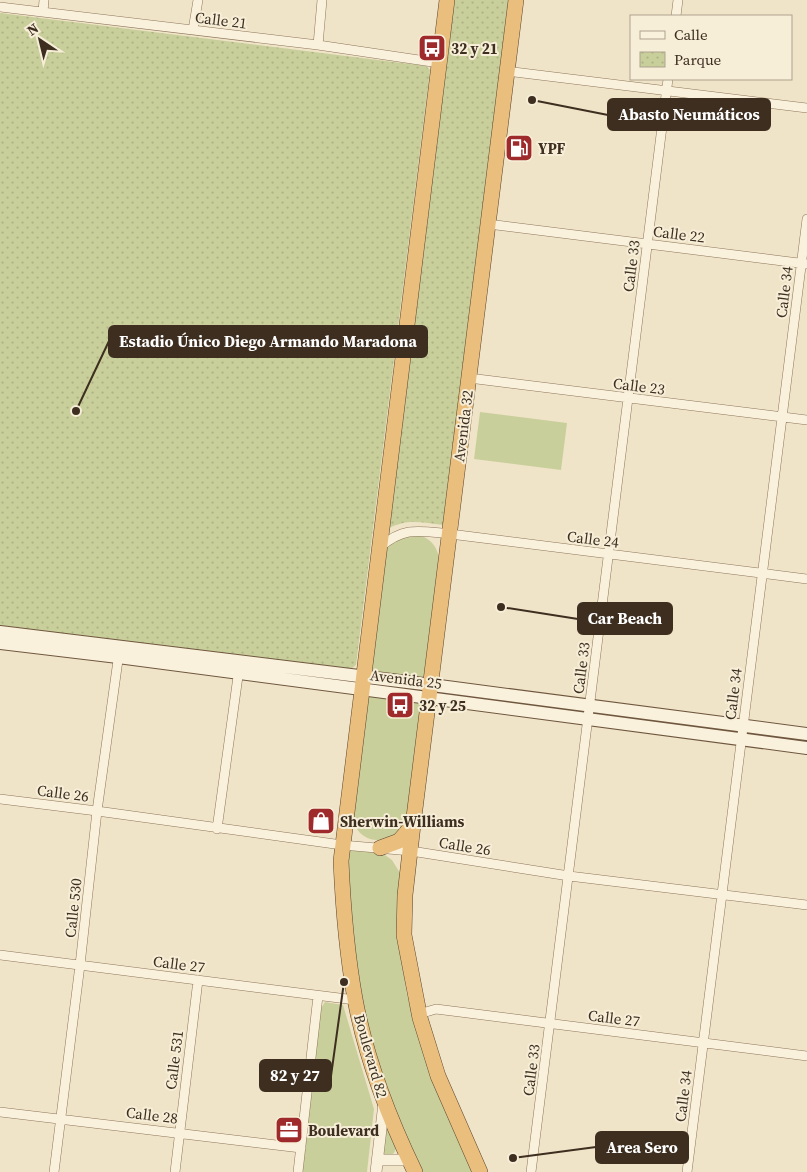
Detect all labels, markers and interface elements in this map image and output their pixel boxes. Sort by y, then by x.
street label: Calle 21 [194,6,248,34]
north arrow [15,15,65,65]
legend [630,15,792,80]
text: N [23,18,42,40]
text: Calle [674,24,708,45]
bus stop icon: 32 y 21 [417,33,447,63]
place label: 32 y 21 [451,38,498,59]
text: Parque [674,49,722,70]
callout: Abasto Neumáticos [608,99,770,130]
text: Abasto Neumáticos [618,103,760,125]
fuel station icon: YPF [504,133,534,163]
place label: YPF [538,138,565,159]
street label: Calle 22 [652,220,706,248]
street label: Calle 33 [617,239,645,293]
street label: Calle 34 [770,264,798,319]
callout: Estadio Único Diego Armando Maradona [109,326,427,357]
text: Estadio Único Diego Armando Maradona [119,330,418,352]
street label: Calle 23 [612,372,666,400]
street label: Avenida 32 [448,389,478,463]
street label: Calle 24 [566,525,621,553]
callout: Car Beach [578,603,672,634]
text: Car Beach [588,607,662,629]
street label: Calle 33 [567,641,595,695]
street label: Avenida 25 [369,664,443,694]
street label: Calle 34 [719,666,747,721]
bus stop icon: 32 y 25 [385,690,415,720]
place label: 32 y 25 [419,695,466,716]
street label: Calle 26 [36,779,90,807]
shop icon: Sherwin-Williams [306,806,336,836]
place label: Sherwin-Williams [340,811,465,832]
street label: Calle 26 [438,832,492,860]
street label: Calle 530 [59,877,87,939]
street label: Calle 27 [152,950,206,978]
street label: Calle 27 [587,1004,641,1032]
street label: Boulevard 82 [349,1012,393,1100]
street label: Calle 531 [160,1029,188,1091]
street label: Calle 33 [517,1043,545,1097]
callout: 82 y 27 [260,1060,331,1091]
text: 82 y 27 [270,1064,320,1086]
street label: Calle 34 [669,1068,697,1123]
street label: Calle 28 [125,1101,179,1129]
office icon: Boulevard [274,1115,304,1145]
place label: Boulevard [308,1120,379,1141]
callout: Area Sero [596,1132,688,1163]
text: Area Sero [606,1136,678,1158]

